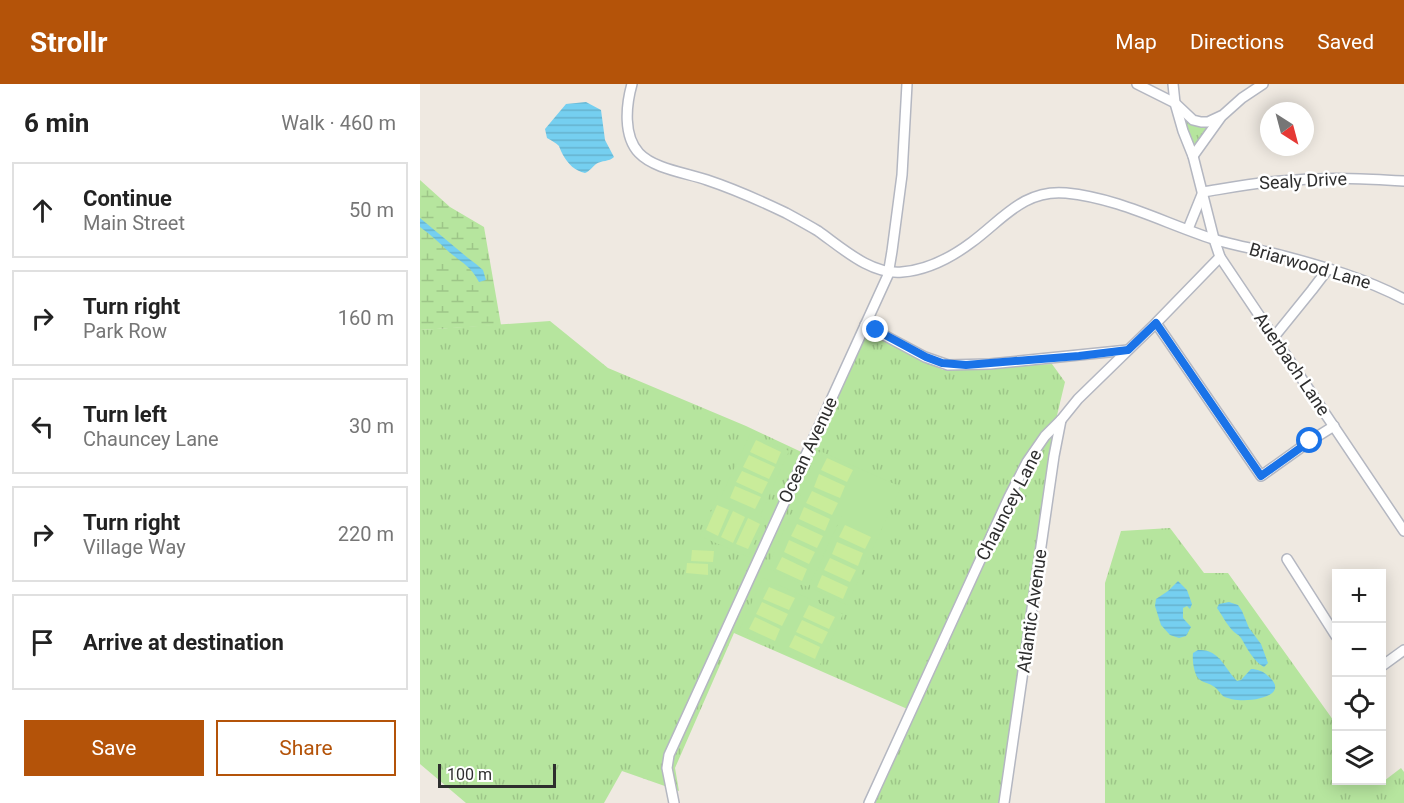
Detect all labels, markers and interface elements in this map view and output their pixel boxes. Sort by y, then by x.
text: Strollr [30,26,107,59]
text: Map [1115,30,1157,54]
text: Directions [1190,30,1284,54]
text: Saved [1317,30,1374,54]
north arrow [1260,102,1314,156]
text: 6 min [24,108,89,138]
text: Walk · 460 m [281,111,396,135]
street label: Sealy Drive [1259,168,1347,193]
text: Continue [83,186,172,211]
icon: ahead [26,194,59,227]
text: 50 m [349,198,394,222]
text: Main Street [83,211,185,235]
street label: Briarwood Lane [1247,238,1373,293]
text: Turn right [83,294,180,319]
icon: right [26,302,59,335]
text: 160 m [338,306,394,330]
street label: Auerbach Lane [1250,308,1335,419]
route end [862,316,888,342]
text: Park Row [83,319,167,343]
street label: Ocean Avenue [774,394,841,506]
text: Turn left [83,402,167,427]
icon: left [26,410,59,443]
text: 30 m [349,414,394,438]
text: Chauncey Lane [83,427,219,451]
route start [1296,427,1322,453]
street label: Chauncey Lane [971,446,1046,564]
text: Turn right [83,510,180,535]
icon: right [26,518,59,551]
text: 220 m [338,522,394,546]
text: Village Way [83,535,186,559]
street label: Atlantic Avenue [1012,548,1051,674]
map controls [1332,569,1386,785]
button: + [1332,569,1386,623]
button: − [1332,623,1386,677]
icon: arrive [26,626,59,659]
text: Arrive at destination [83,630,284,655]
button: locate [1332,677,1386,731]
button: Save [24,720,204,776]
button: Share [216,720,396,776]
button: layers [1332,731,1386,785]
scale bar [438,761,556,788]
text: 100 m [447,765,492,784]

